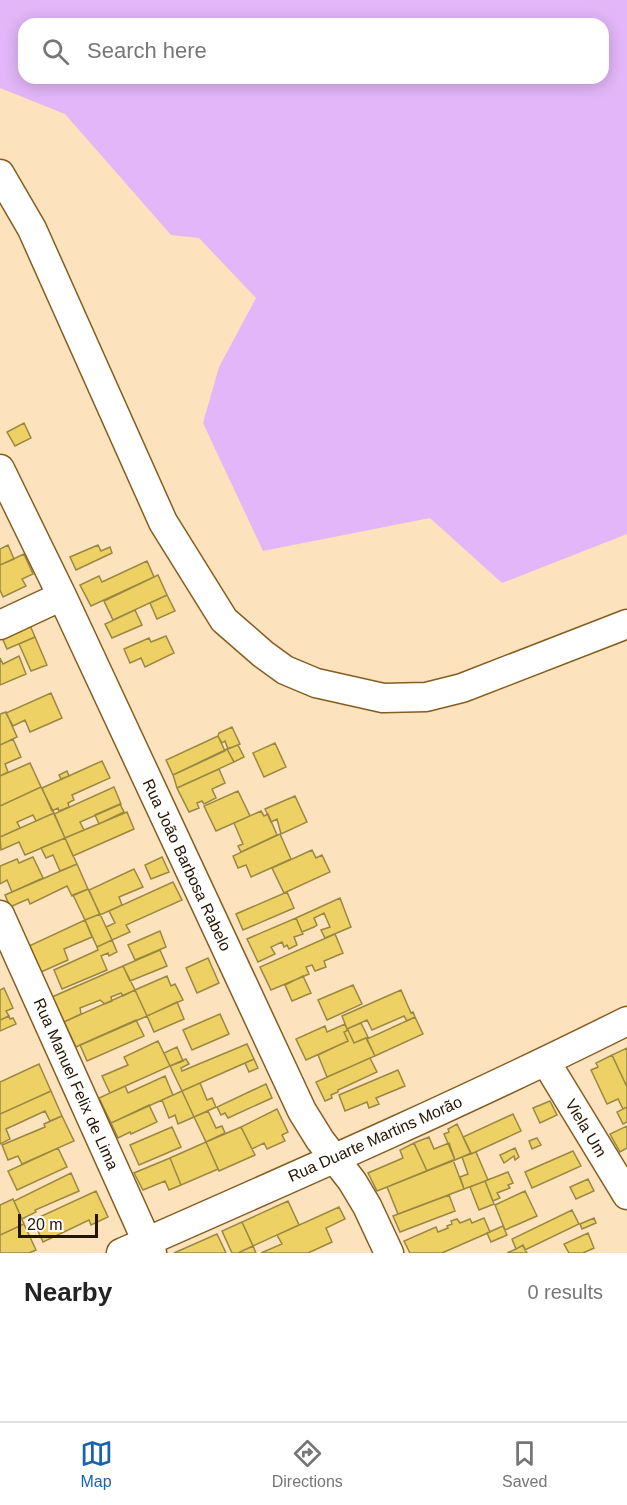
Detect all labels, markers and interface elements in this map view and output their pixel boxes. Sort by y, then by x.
search box [18,18,609,84]
icon: search [39,35,72,68]
text: Search here [87,38,207,63]
street label: Rua João Barbosa Rabelo [140,776,234,954]
street label: Rua Manuel Felix de Lima [30,996,122,1172]
street label: Rua Duarte Martins Morão [285,1093,465,1185]
street label: Viela Um [562,1096,610,1160]
scale bar [18,1211,98,1238]
text: 20 m [27,1216,63,1233]
text: Nearby [24,1277,112,1307]
text: 0 results [527,1281,603,1303]
tab: Map [80,1437,113,1491]
tab: Directions [272,1437,343,1491]
tab: Saved [502,1437,547,1491]

